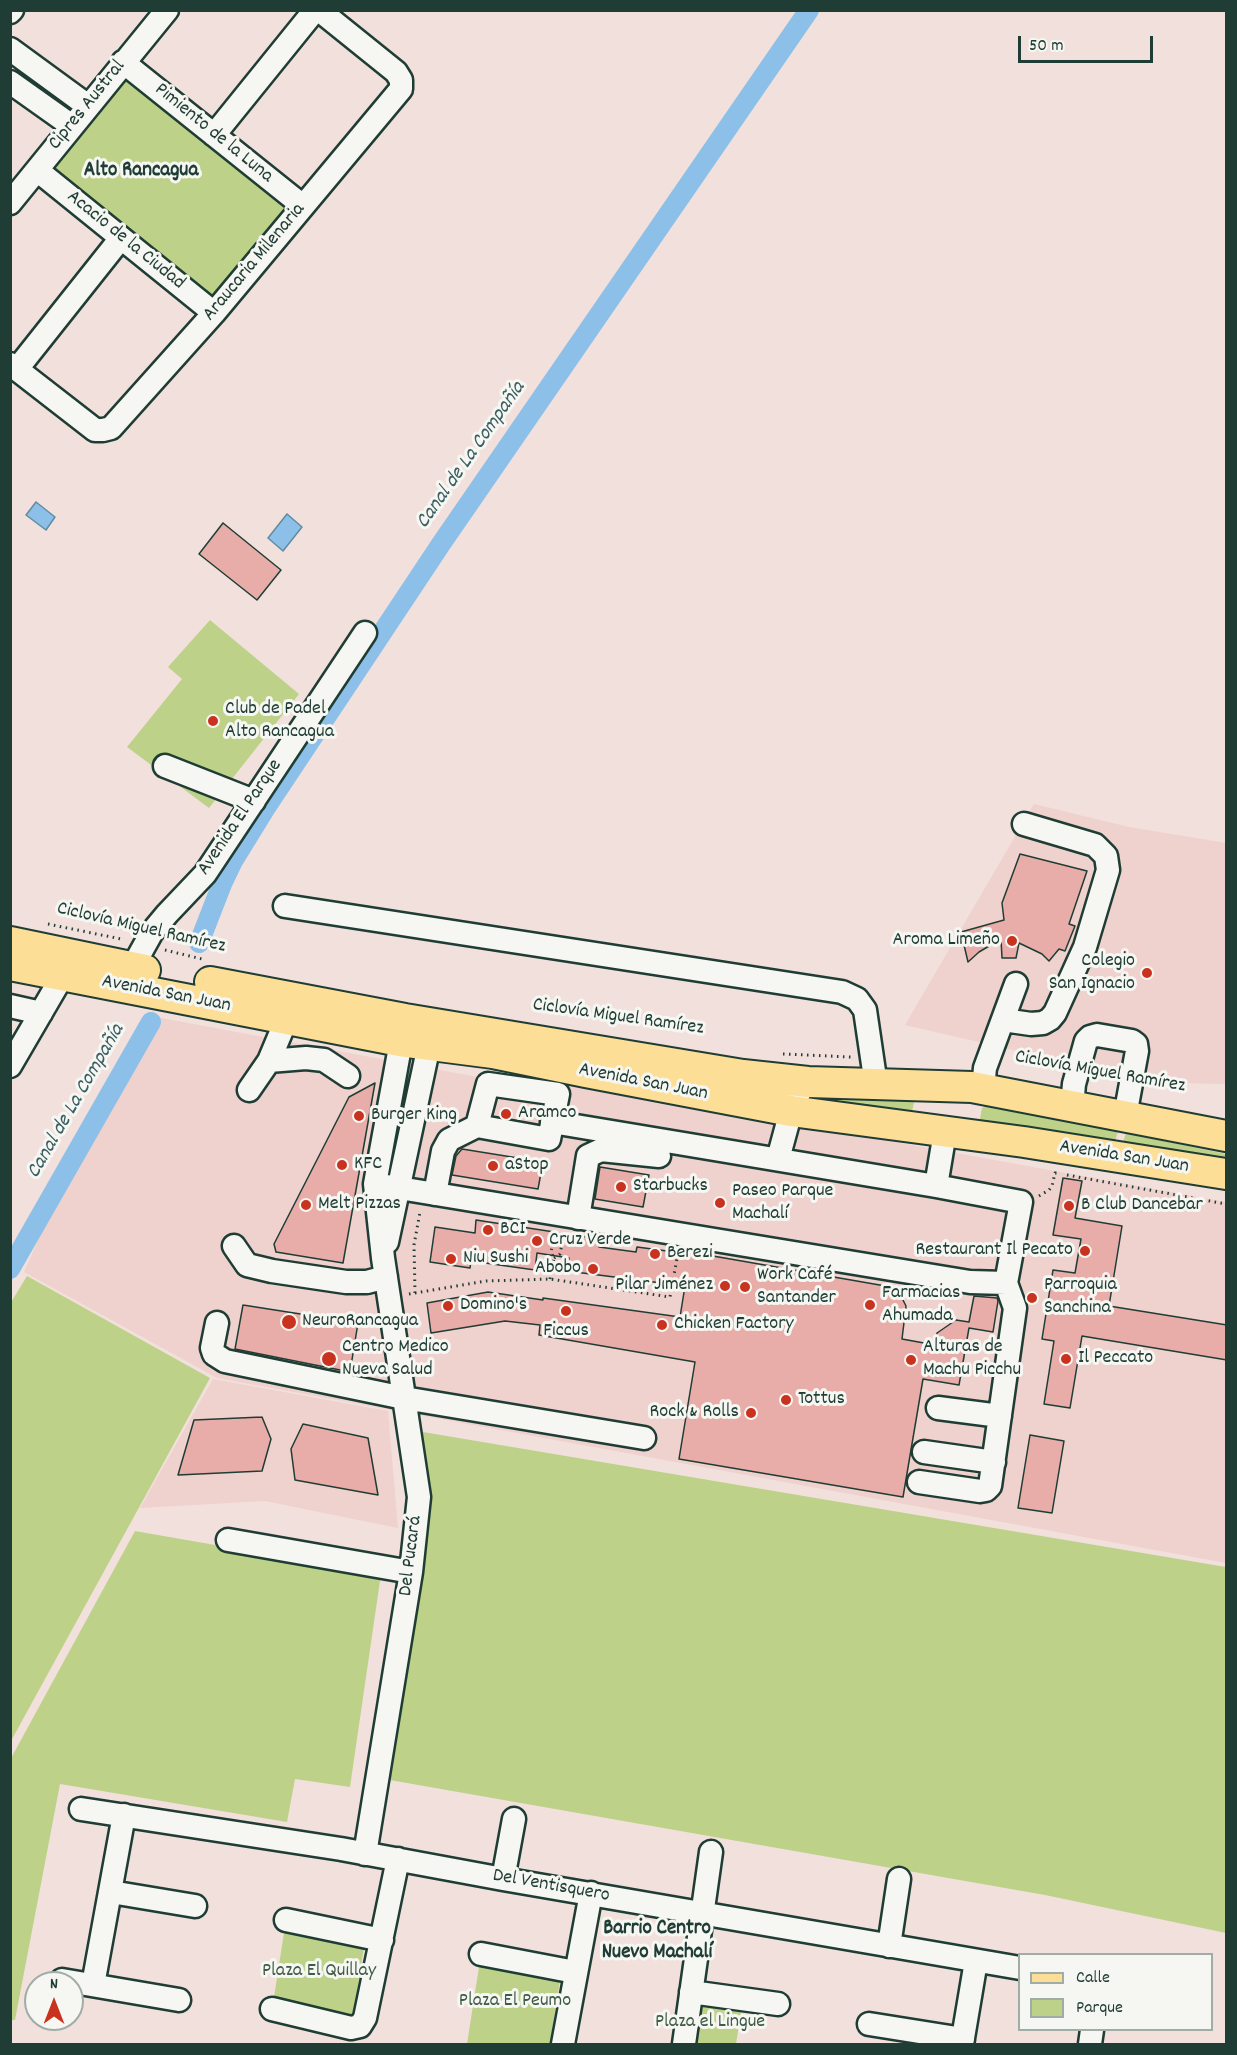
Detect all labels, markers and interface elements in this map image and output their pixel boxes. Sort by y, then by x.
scale bar [1021,24,1156,62]
text: 50 m [1029,34,1064,59]
street label: Cipres Austral [44,56,132,156]
street label: Pimiento de la Luna [149,79,277,189]
district label: Alto Rancagua [84,159,198,185]
street label: Acacio de la Ciudad [61,186,189,296]
street label: Araucaria Milenaria [199,199,311,327]
water label: Canal de La Compañía [412,378,532,534]
place label: Club de Padel Alto Rancagua [225,698,334,745]
marker: Club de Padel Alto Rancagua [206,714,220,728]
street label: Avenida El Parque [193,755,289,881]
street label: Ciclovía Miguel Ramírez [54,898,228,960]
place label: Aroma Limeño [893,929,1000,953]
marker: Aroma Limeño [1005,934,1019,948]
place label: Colegio San Ignacio [1049,950,1135,997]
marker: Colegio San Ignacio [1140,966,1154,980]
street label: Avenida San Juan [99,971,233,1019]
street label: Ciclovía Miguel Ramírez [531,994,705,1042]
water label: Canal de La Compañía [23,1020,131,1184]
street label: Ciclovía Miguel Ramírez [1013,1046,1187,1100]
street label: Avenida San Juan [576,1059,710,1107]
place label: Aramco [518,1102,576,1126]
place label: Burger King [371,1104,457,1128]
marker: Aramco [499,1107,513,1121]
marker: Burger King [352,1109,366,1123]
street label: Avenida San Juan [1058,1136,1190,1180]
place label: KFC [354,1153,382,1177]
place label: aStop [505,1154,549,1178]
marker: KFC [335,1158,349,1172]
marker: aStop [486,1159,500,1173]
place label: Starbucks [633,1175,708,1199]
marker: Starbucks [614,1180,628,1194]
place label: Paseo Parque Machalí [732,1180,833,1227]
place label: Melt Pizzas [318,1193,401,1217]
place label: B Club Dancebar [1081,1194,1203,1218]
marker: Paseo Parque Machalí [713,1196,727,1210]
marker: Melt Pizzas [299,1198,313,1212]
marker: B Club Dancebar [1062,1199,1076,1213]
place label: BCI [500,1218,526,1242]
marker: BCI [481,1223,495,1237]
place label: Cruz Verde [549,1229,631,1253]
marker: Cruz Verde [530,1234,544,1248]
place label: Restaurant Il Pecato [916,1239,1073,1263]
place label: Berezi [667,1242,713,1266]
marker: Restaurant Il Pecato [1078,1244,1092,1258]
place label: Niu Sushi [463,1247,528,1271]
marker: Berezi [648,1247,662,1261]
marker: Niu Sushi [444,1252,458,1266]
place label: Abobo [535,1257,581,1281]
marker: Abobo [586,1262,600,1276]
place label: Work Café Santander [757,1264,836,1311]
place label: Pilar Jiménez [615,1274,713,1298]
place label: Parroquia Sanchina [1044,1274,1117,1321]
marker: Pilar Jiménez [718,1279,732,1293]
marker: Work Café Santander [738,1280,752,1294]
place label: Farmacias Ahumada [882,1282,960,1329]
marker: Parroquia Sanchina [1025,1291,1039,1305]
place label: Domino's [460,1294,527,1318]
marker: Farmacias Ahumada [863,1298,877,1312]
marker: Domino's [441,1299,455,1313]
marker: Ficcus [559,1304,573,1318]
place label: NeuroRancagua [302,1310,418,1334]
marker: NeuroRancagua [280,1313,298,1331]
place label: Chicken Factory [674,1313,794,1337]
marker: Chicken Factory [655,1318,669,1332]
place label: Ficcus [543,1320,589,1344]
place label: Centro Medico Nueva Salud [342,1336,449,1383]
place label: Alturas de Machu Picchu [923,1336,1021,1383]
place label: Il Peccato [1078,1347,1153,1371]
marker: Centro Medico Nueva Salud [320,1350,338,1368]
marker: Il Peccato [1059,1352,1073,1366]
marker: Alturas de Machu Picchu [904,1353,918,1367]
place label: Tottus [798,1388,845,1412]
marker: Tottus [779,1393,793,1407]
place label: Rock & Rolls [650,1401,739,1425]
marker: Rock & Rolls [744,1406,758,1420]
street label: Del Pucará [395,1514,429,1598]
street label: Del Ventisquero [491,1865,611,1909]
district label: Barrio Centro Nuevo Machalí [602,1917,712,1967]
legend [1018,1953,1213,2031]
park label: Plaza El Quillay [262,1960,376,1984]
text: Calle [1076,1966,1110,1991]
north arrow [24,1971,84,2031]
text: N [50,1973,58,1996]
park label: Plaza El Peumo [459,1990,571,2014]
text: Parque [1076,1996,1123,2021]
park label: Plaza el Lingue [655,2011,765,2035]

